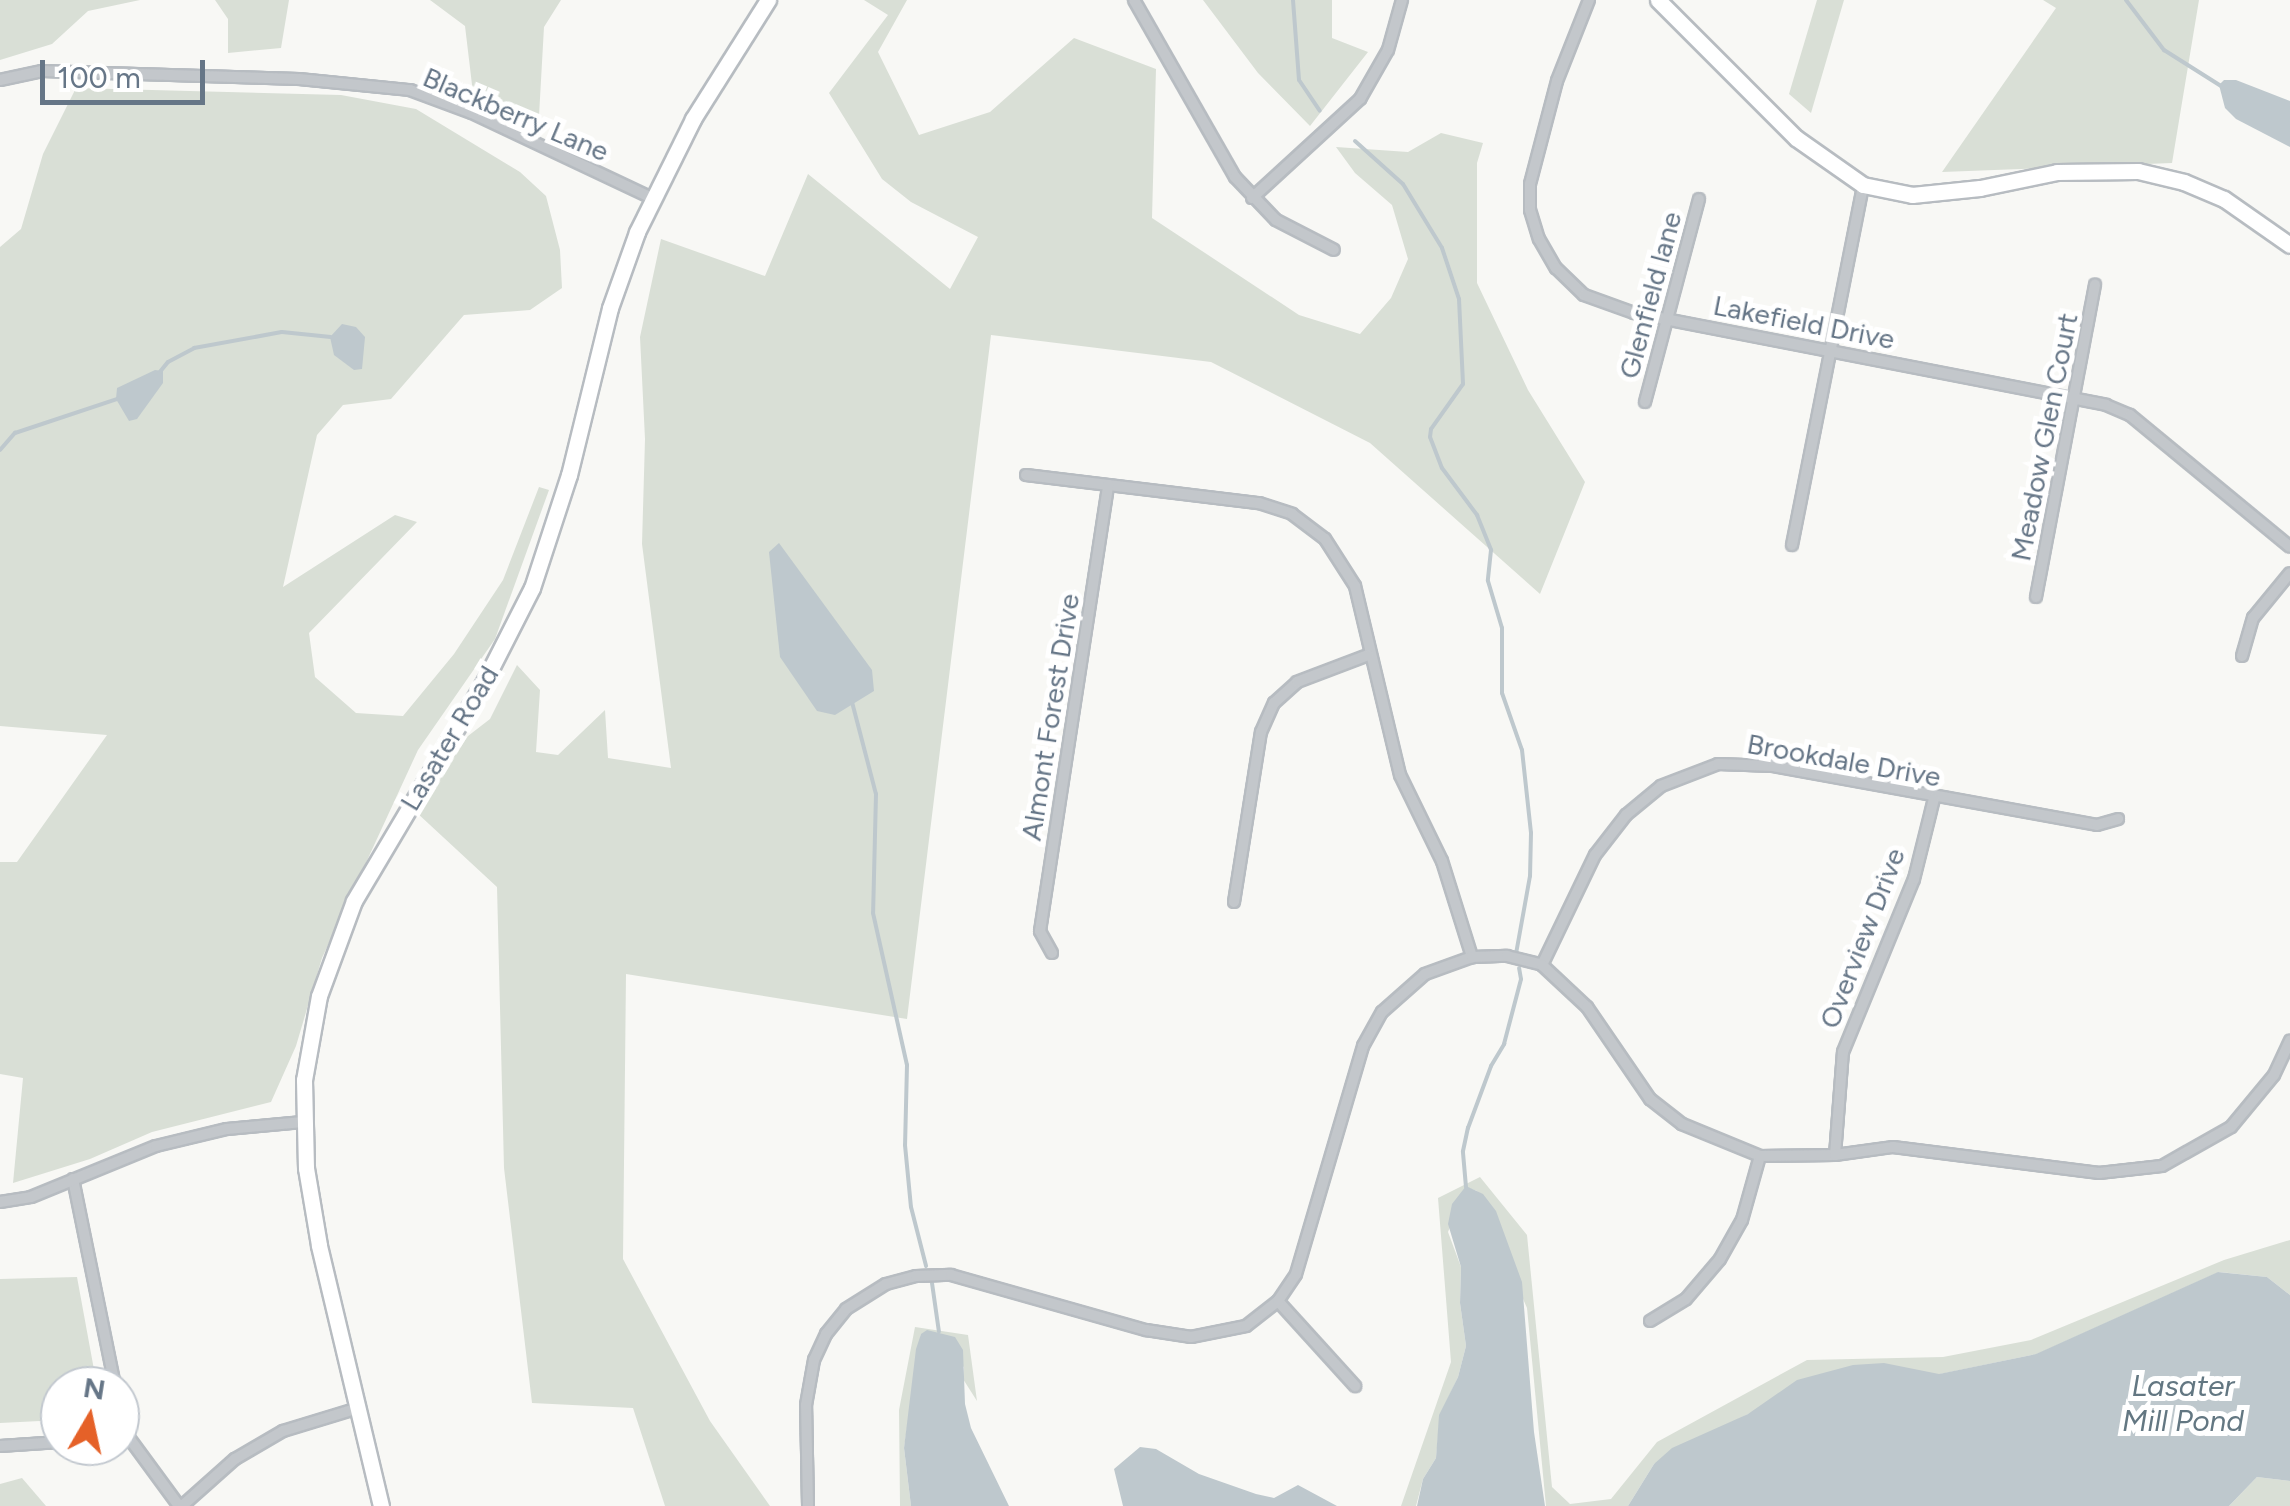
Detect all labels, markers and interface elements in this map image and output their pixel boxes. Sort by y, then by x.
scale bar [45,40,210,102]
text: 100 m [57,59,141,96]
street label: Blackberry Lane [418,60,614,168]
street label: Glenfield lane [1612,208,1688,382]
street label: Lakefield Drive [1711,288,1897,356]
street label: Meadow Glen Court [2003,310,2085,564]
street label: Almont Forest Drive [1014,591,1086,843]
street label: Lasater Road [393,660,505,816]
street label: Brookdale Drive [1745,726,1943,794]
street label: Overview Drive [1812,843,1912,1033]
north arrow [40,1366,140,1466]
water label: Lasater Mill Pond [2122,1368,2244,1438]
text: N [81,1370,108,1407]

